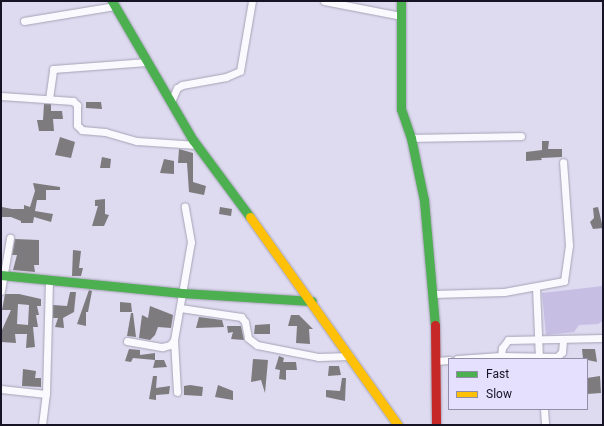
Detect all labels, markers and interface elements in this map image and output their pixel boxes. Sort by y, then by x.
legend [448,358,588,410]
text: Fast [486,367,509,381]
text: Slow [486,387,512,401]

